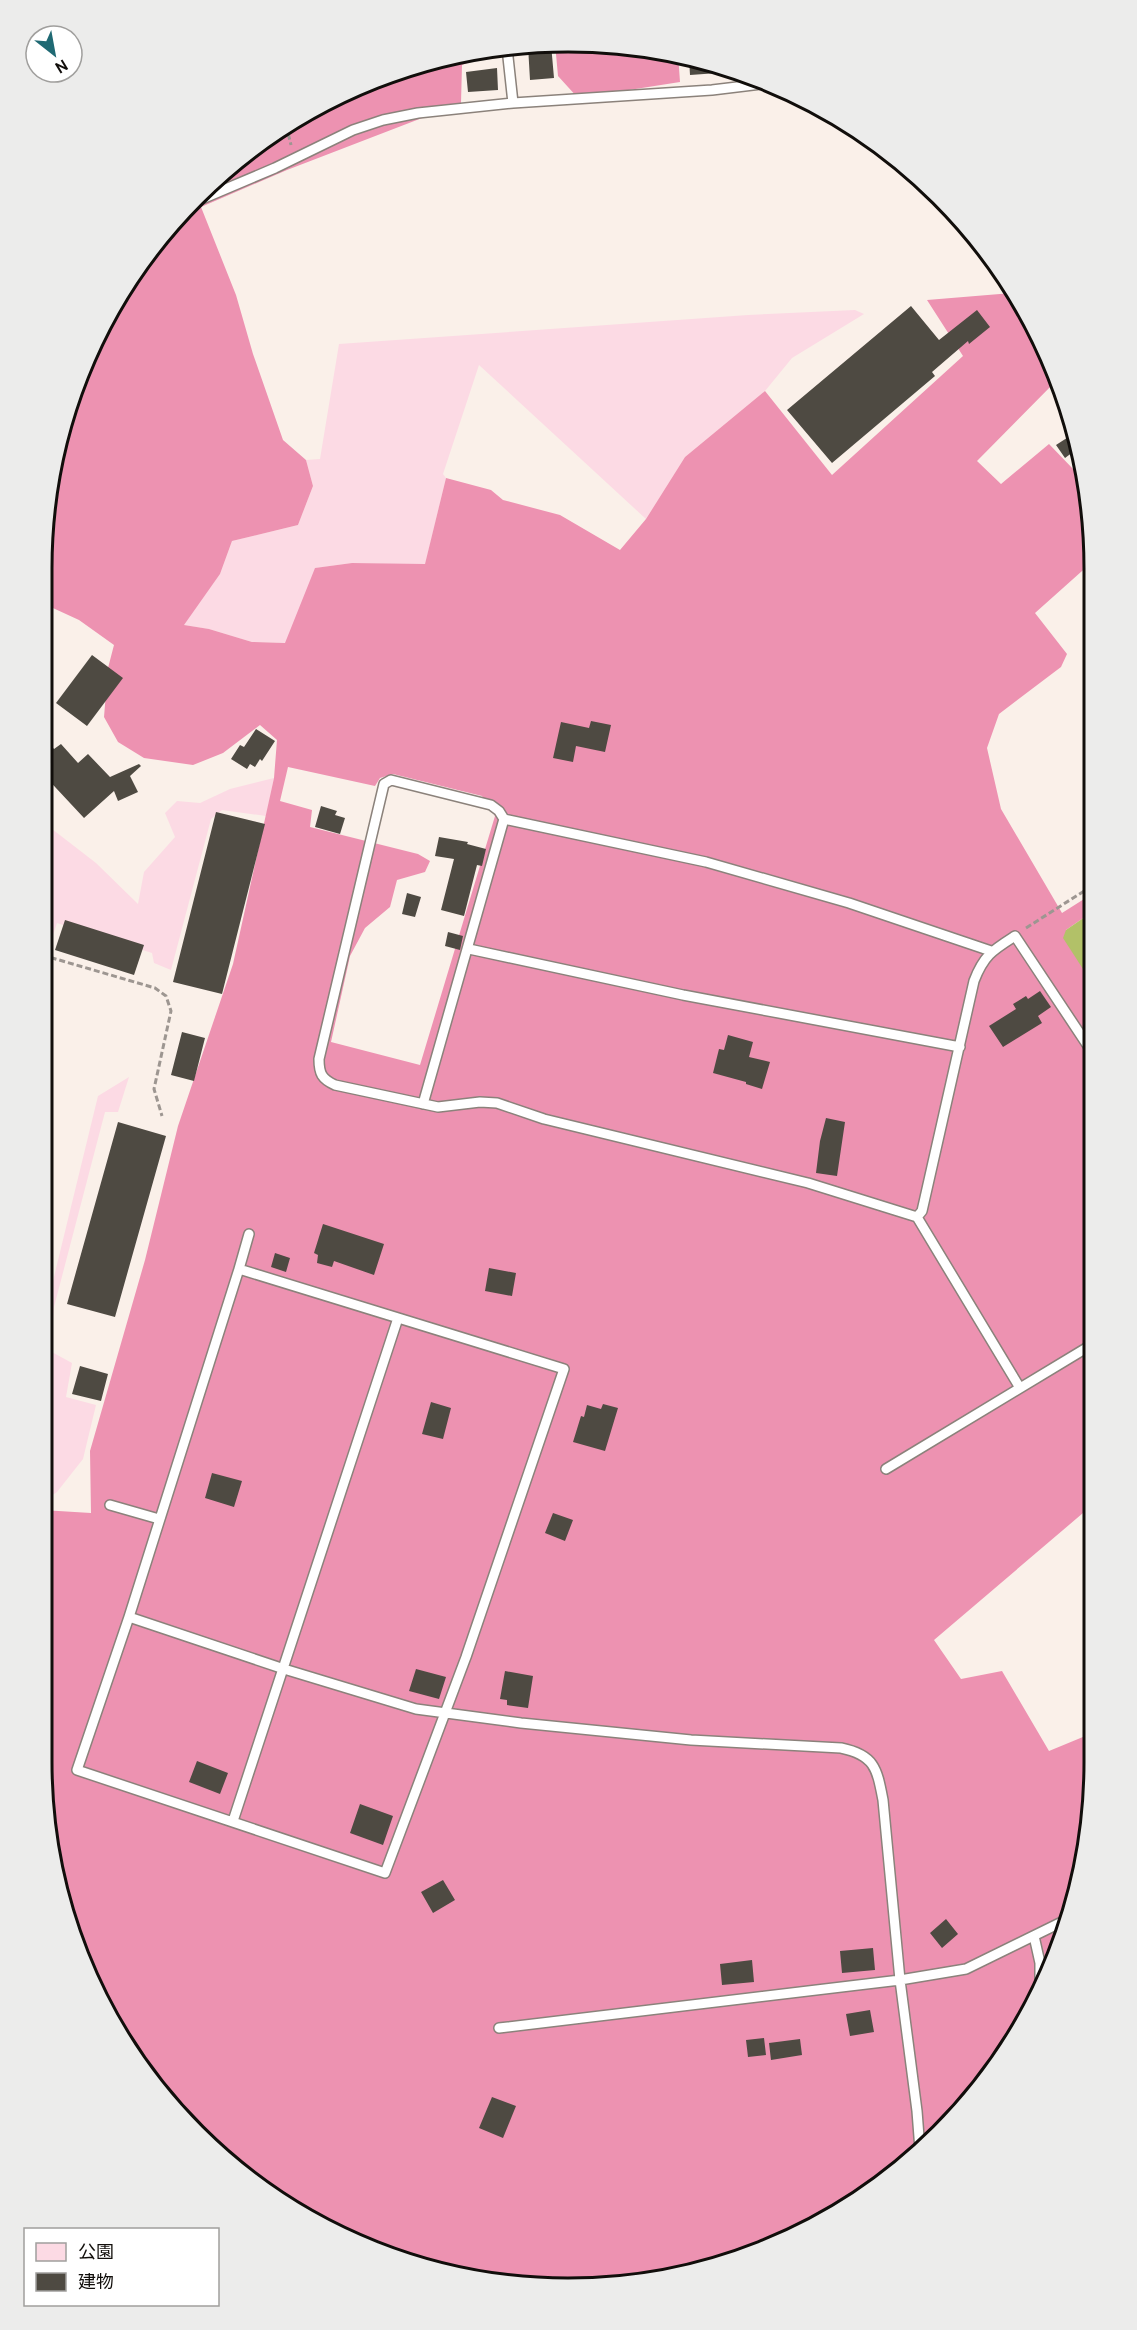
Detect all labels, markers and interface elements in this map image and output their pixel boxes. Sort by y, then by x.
north arrow [24,24,84,84]
text: N [52,55,71,77]
legend [24,2228,219,2306]
text: 公園 [78,2241,114,2263]
text: 建物 [78,2271,114,2293]

